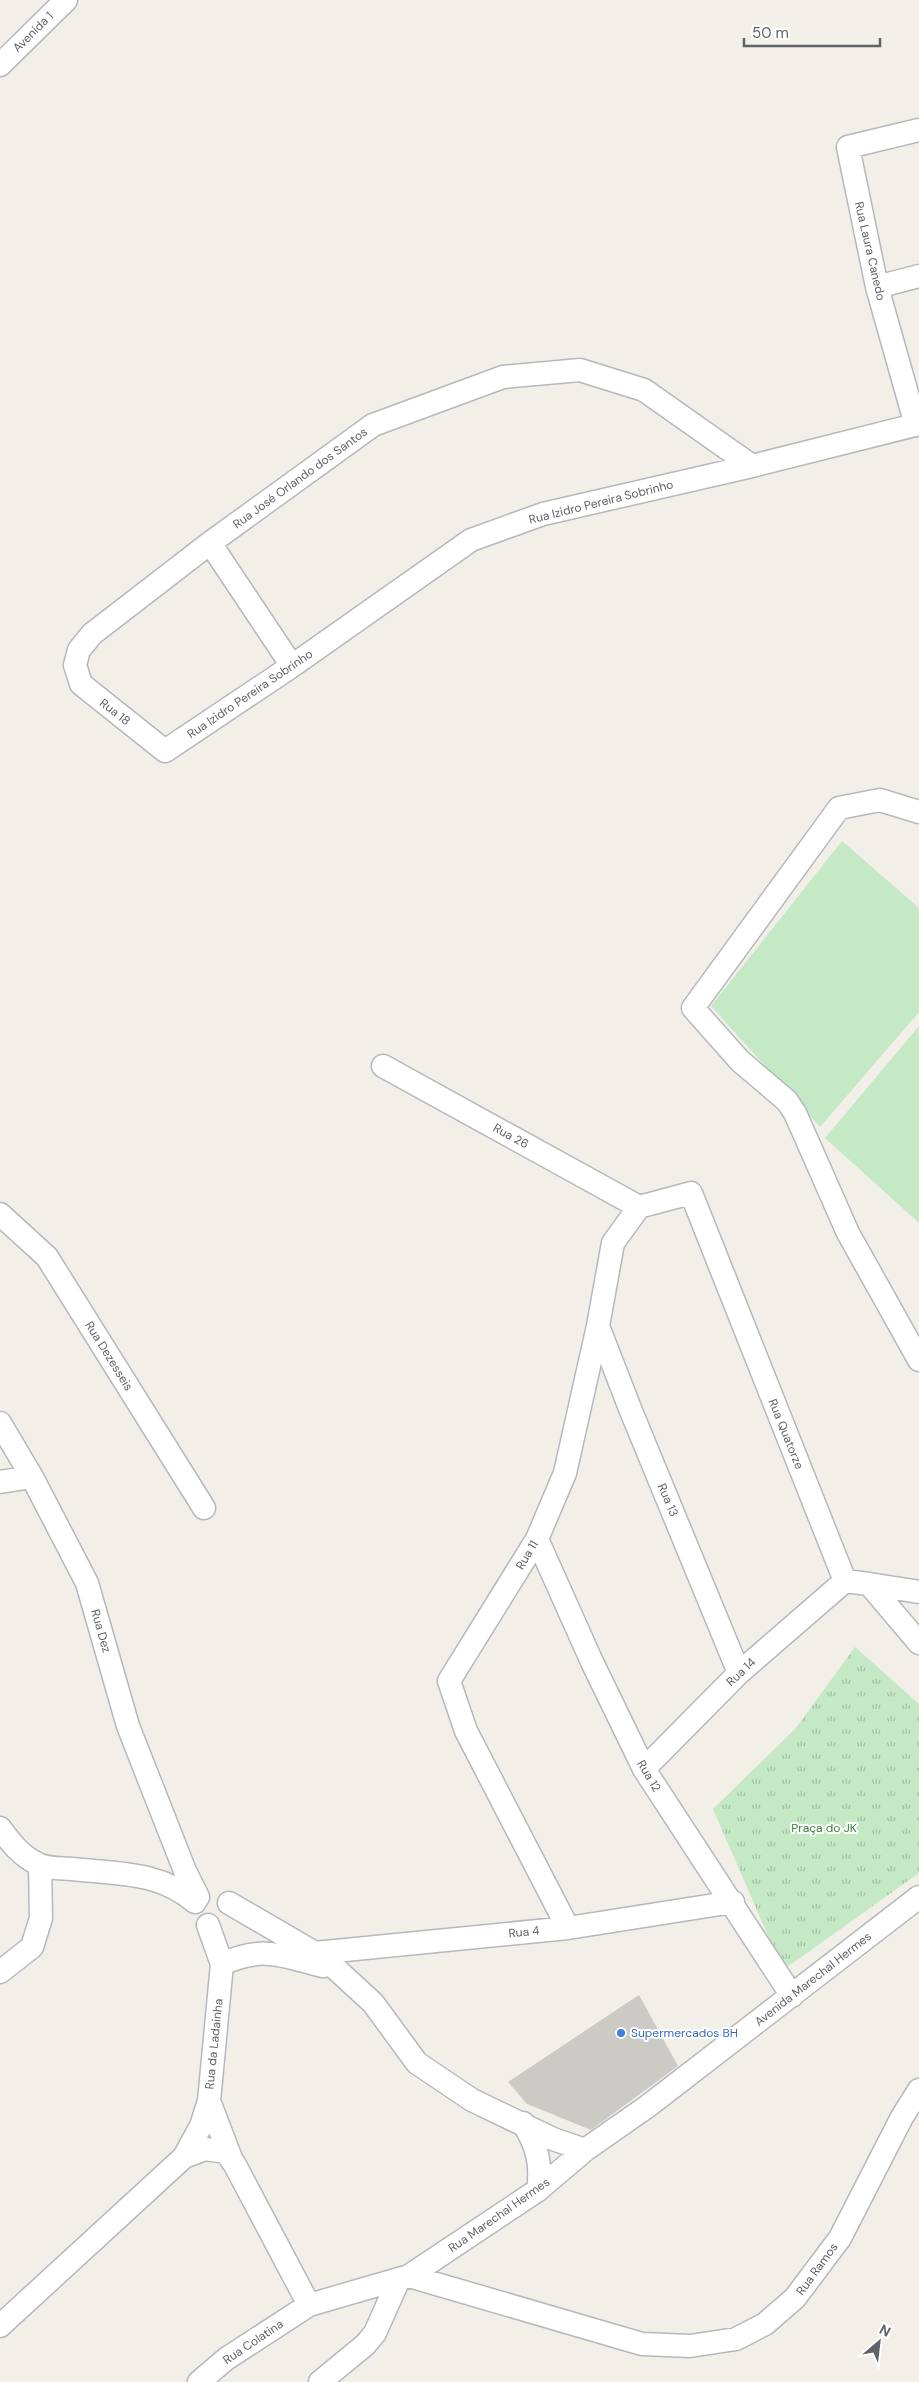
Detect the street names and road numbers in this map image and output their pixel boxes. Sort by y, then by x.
street label: Avenida 1 [9,8,57,56]
street label: Rua Laura Canedo [851,200,889,302]
street label: Rua José Orlando dos Santos [230,424,370,532]
street label: Rua Izidro Pereira Sobrinho [527,476,675,528]
street label: Rua Izidro Pereira Sobrinho [184,646,316,742]
street label: Rua 18 [96,695,134,729]
street label: Rua 26 [490,1120,532,1152]
street label: Rua Dezesseis [81,1318,137,1394]
street label: Rua Quatorze [765,1396,807,1472]
street label: Rua 13 [654,1481,682,1519]
street label: Rua 11 [512,1537,542,1573]
street label: Rua Dez [87,1608,115,1654]
street label: Rua 14 [723,1654,759,1690]
street label: Rua 12 [633,1757,665,1795]
street label: Rua 4 [508,1922,540,1942]
street label: Avenida Marechal Hermes [751,1928,875,2030]
street label: Rua da Ladainha [201,1998,227,2090]
street label: Rua Marechal Hermes [445,2174,553,2256]
street label: Rua Ramos [793,2240,841,2298]
street label: Rua Colatina [220,2316,286,2368]

